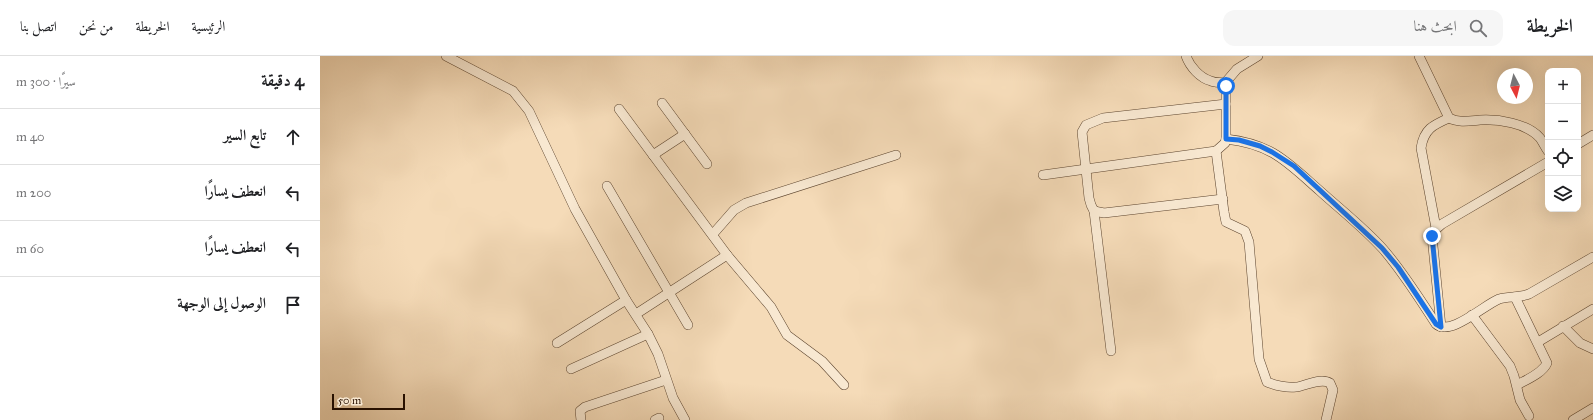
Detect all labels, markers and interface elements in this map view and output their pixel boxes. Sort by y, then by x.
search box [1223,10,1503,46]
text: الخريطة [1527,14,1573,37]
text: ابحث هنا [1414,17,1457,35]
icon: search [1467,17,1489,39]
text: اتصل بنا [20,18,57,35]
text: من نحن [79,18,114,35]
text: الخريطة [136,18,170,35]
text: الرئيسية [192,18,225,35]
north arrow [1497,68,1533,104]
map controls [1545,68,1581,212]
button: + [1545,68,1581,104]
text: 4 دقيقة [261,70,304,91]
text: سيرًا · 300 m [16,74,76,90]
route start [1217,77,1235,95]
button: − [1545,104,1581,140]
text: تابع السير [224,126,266,144]
icon: ahead [282,126,304,148]
text: 40 m [16,129,45,145]
button: locate [1545,140,1581,176]
button: layers [1545,176,1581,212]
text: انعطف يسارًا [204,182,266,200]
icon: left [282,182,304,204]
text: 200 m [16,185,51,201]
route end [1423,227,1441,245]
text: انعطف يسارًا [204,238,266,256]
icon: left [282,238,304,260]
text: 60 m [16,241,44,257]
text: الوصول إلى الوجهة [177,294,266,312]
icon: arrive [282,294,304,316]
scale bar [332,392,405,411]
text: 50 m [338,394,361,407]

